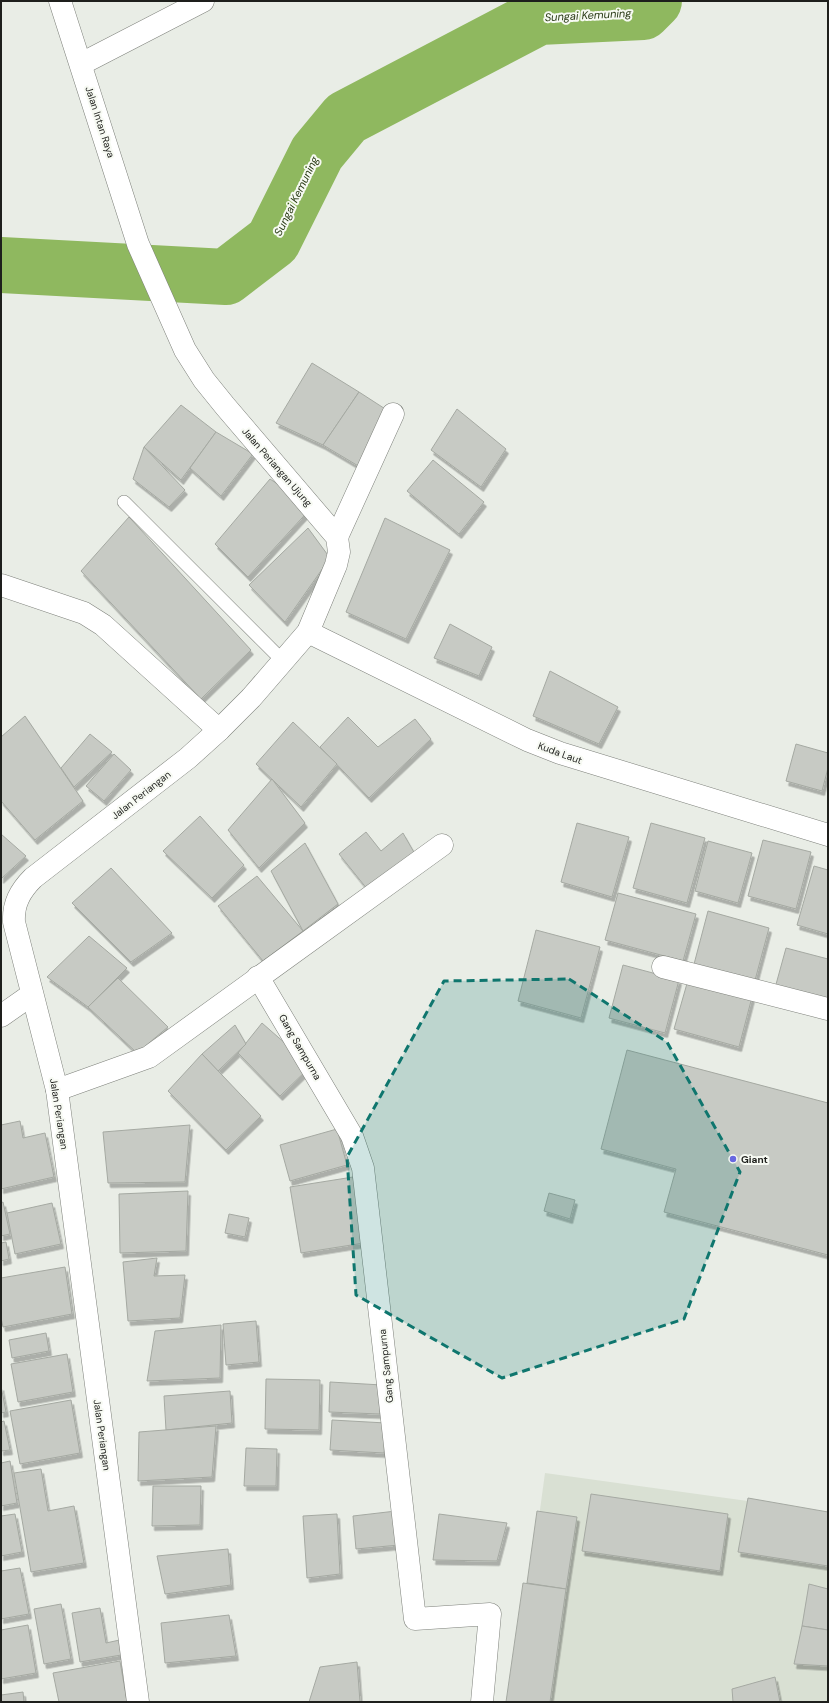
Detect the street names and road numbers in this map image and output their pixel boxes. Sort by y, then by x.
street label: Jalan Intan Raya [82,85,118,159]
street label: Jalan Periangan Ujung [239,425,315,509]
street label: Kuda Laut [536,739,584,767]
street label: Jalan Periangan [109,768,173,822]
street label: Gang Sampurna [276,1012,324,1082]
street label: Jalan Periangan [47,1078,71,1151]
street label: Gang Sampurna [376,1329,396,1403]
street label: Jalan Periangan [91,1399,113,1472]

